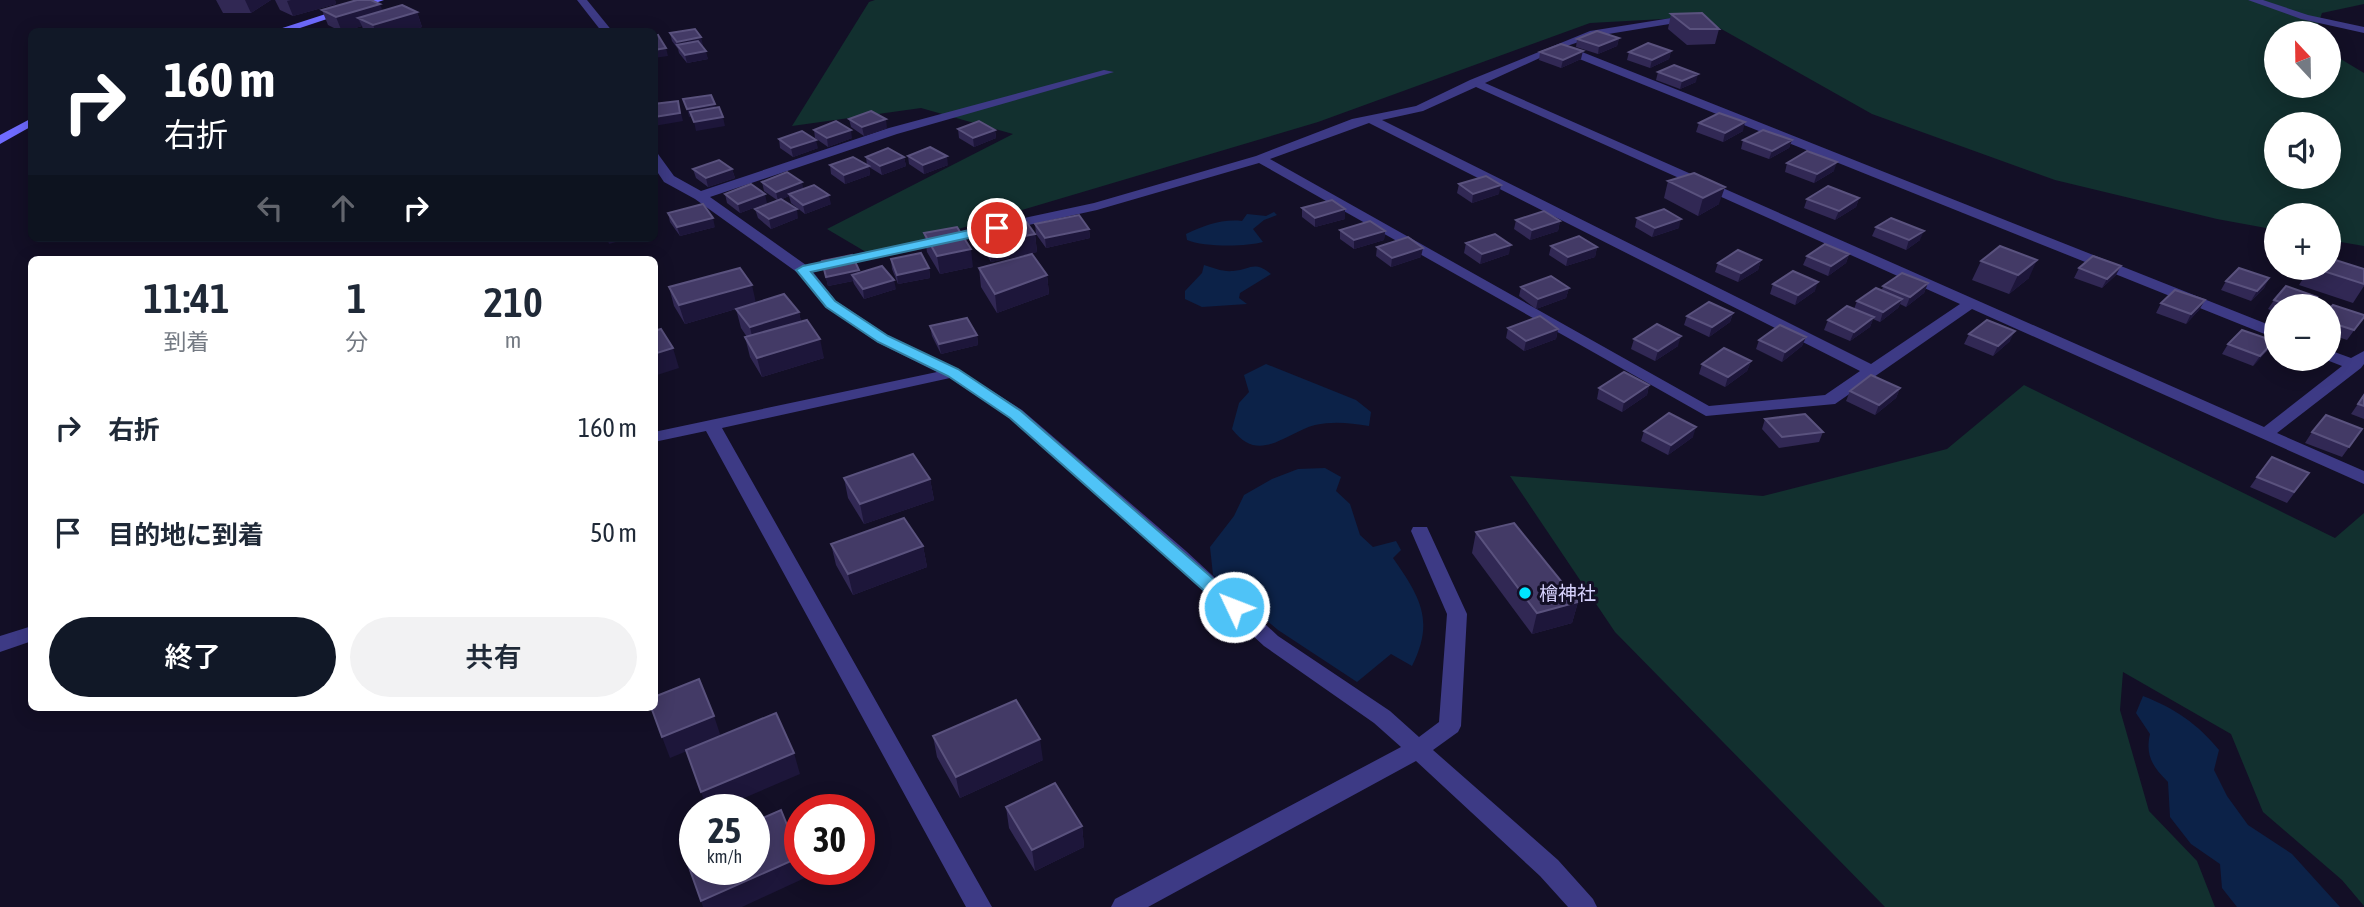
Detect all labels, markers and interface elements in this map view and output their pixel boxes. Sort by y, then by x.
north arrow [2264,21,2342,98]
map controls [2264,21,2341,371]
text: 160 m [164,51,275,107]
icon: right [49,56,140,147]
button: sound [2264,112,2341,189]
text: 右折 [164,116,228,153]
icon: left [251,189,289,227]
icon: ahead [324,189,362,227]
icon: right [397,189,435,227]
pin [967,198,1027,258]
button: + [2264,203,2341,280]
icon: arrive [978,209,1016,247]
text: 11:41 [143,274,230,322]
text: 1 [347,274,366,322]
text: 210 [483,278,543,326]
button: − [2264,294,2341,371]
text: m [505,327,521,353]
text: 到着 [164,329,210,355]
text: 分 [345,329,368,355]
icon: right [49,409,87,447]
text: 160 m [578,413,637,443]
text: 右折 [108,415,160,445]
icon: arrive [49,514,87,552]
text: 50 m [590,518,637,548]
text: 目的地に到着 [108,520,264,550]
position arrow [1197,570,1271,644]
place label: 檜神社 [1539,582,1596,604]
marker: 檜神社 [1517,585,1533,601]
button: 終了 [49,617,336,697]
button: 共有 [350,617,637,697]
speed limit sign: 30 [784,794,875,885]
text: 25 [708,810,741,850]
text: km/h [707,846,742,867]

